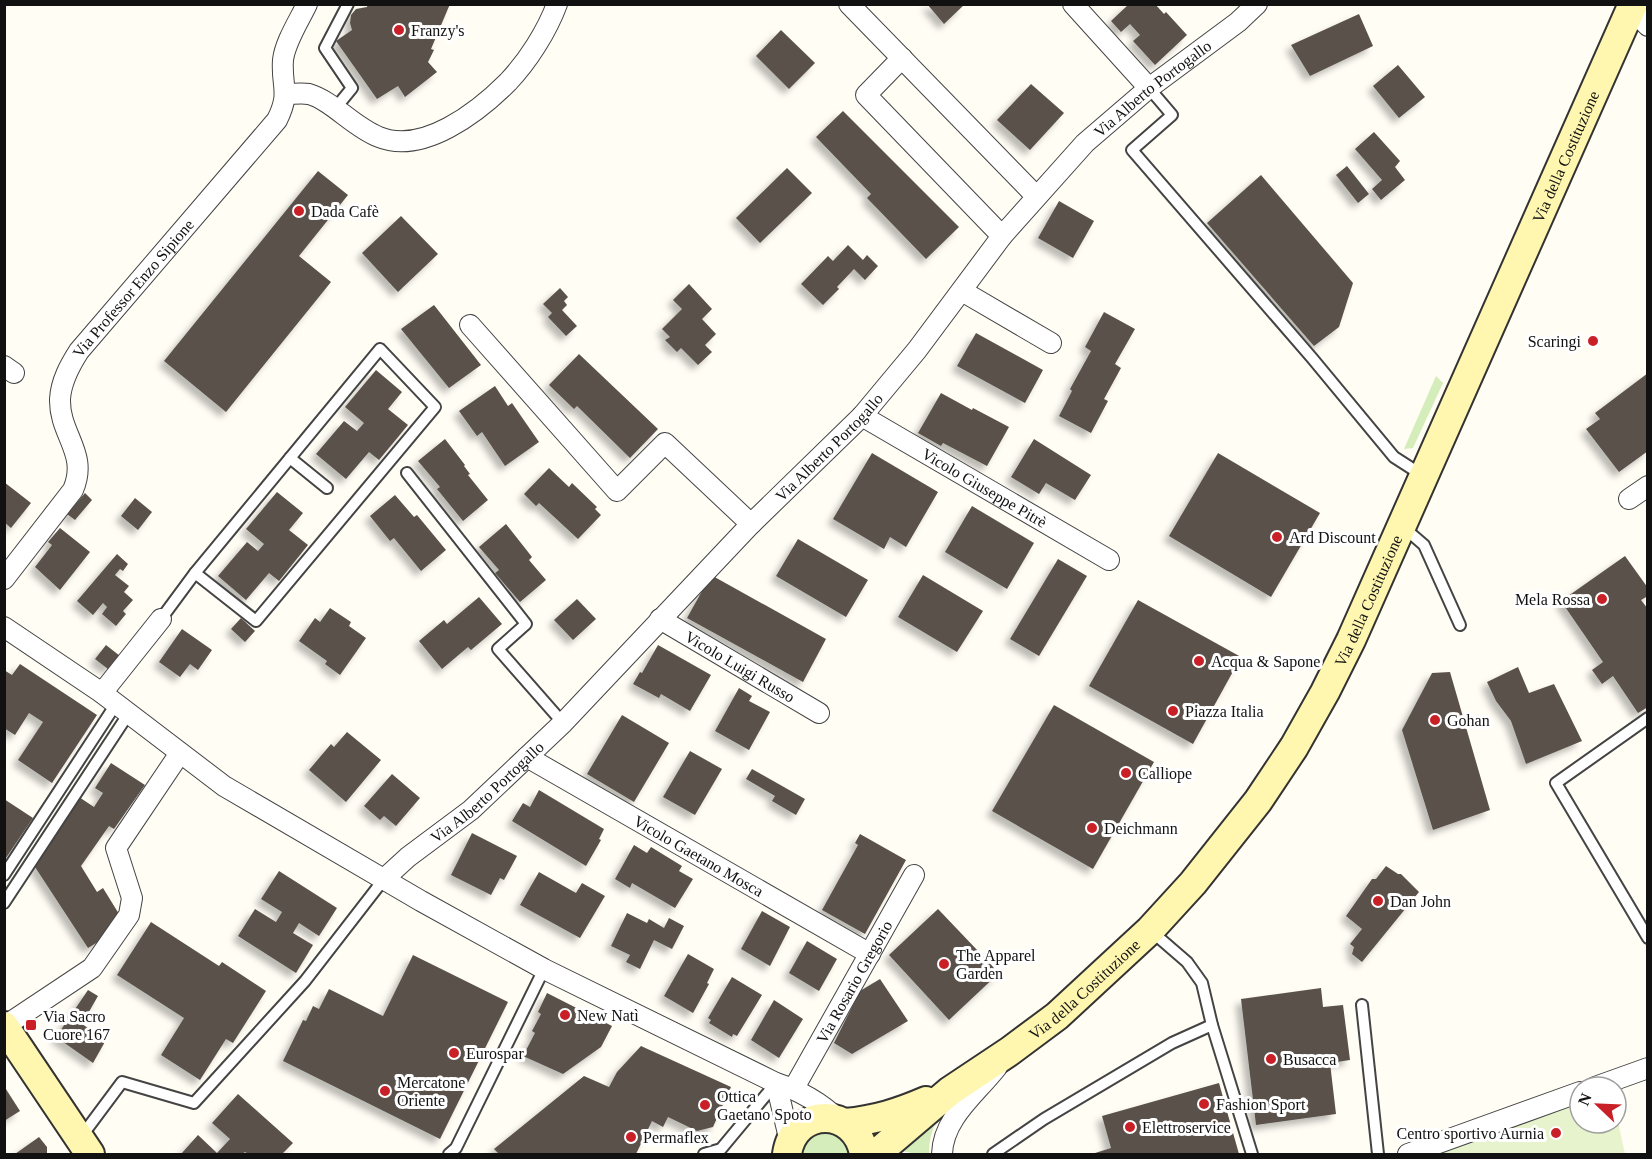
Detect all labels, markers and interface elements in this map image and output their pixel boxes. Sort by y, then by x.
place label: Franzy's [411,22,465,40]
marker: Franzy's [392,23,406,37]
street label: Via Alberto Portogallo [1091,37,1215,140]
street label: Via della Costituzione [1529,88,1602,225]
place label: Dada Cafè [311,203,379,220]
marker: Dada Cafè [292,204,306,218]
street label: Via Professor Enzo Sipione [69,216,197,360]
place label: Scaringi [1528,333,1582,351]
marker: Scaringi [1586,334,1600,348]
street label: Via Alberto Portogallo [772,390,886,505]
street label: Vicolo Giuseppe Pitrè [919,445,1050,531]
place label: Ard Discount [1289,529,1376,546]
marker: Ard Discount [1270,530,1284,544]
street label: Via della Costituzione [1331,533,1405,669]
place label: Mela Rossa [1515,591,1590,608]
marker: Mela Rossa [1595,592,1609,606]
street label: Vicolo Luigi Russo [682,628,798,706]
place label: Acqua & Sapone [1211,653,1320,671]
marker: Acqua & Sapone [1192,654,1206,668]
place label: Piazza Italia [1185,703,1264,720]
marker: Piazza Italia [1166,704,1180,718]
place label: Gohan [1447,712,1490,729]
marker: Gohan [1428,713,1442,727]
street label: Via Alberto Portogallo [427,738,547,846]
place label: Calliope [1138,765,1192,783]
marker: Calliope [1119,766,1133,780]
street label: Vicolo Gaetano Mosca [631,812,766,900]
place label: Deichmann [1104,820,1178,837]
marker: Deichmann [1085,821,1099,835]
place label: Dan John [1390,893,1451,910]
marker: Dan John [1371,894,1385,908]
street label: Via Rosario Gregorio [813,918,896,1046]
street label: Via della Costituzione [1026,936,1143,1043]
place label: The Apparel Garden [956,947,1036,982]
marker: The Apparel Garden [937,957,951,971]
place label: New Natì [577,1007,639,1024]
place label: Via Sacro Cuore 167 [43,1008,110,1043]
marker: New Natì [558,1008,572,1022]
marker: Via Sacro Cuore 167 [24,1018,38,1032]
place label: Eurospar [466,1045,524,1063]
marker: Eurospar [447,1046,461,1060]
place label: Busacca [1283,1051,1336,1068]
marker: Busacca [1264,1052,1278,1066]
place label: Mercatone Oriente [397,1074,465,1109]
north arrow [1568,1075,1628,1135]
marker: Mercatone Oriente [378,1084,392,1098]
place label: Ottica Gaetano Spoto [717,1088,812,1124]
text: N [1575,1090,1595,1108]
place label: Fashion Sport [1216,1096,1306,1114]
marker: Fashion Sport [1197,1097,1211,1111]
marker: Ottica Gaetano Spoto [698,1098,712,1112]
place label: Elettroservice [1142,1119,1231,1136]
marker: Elettroservice [1123,1120,1137,1134]
place label: Centro sportivo Aurnia [1396,1125,1544,1143]
marker: Centro sportivo Aurnia [1549,1126,1563,1140]
place label: Permaflex [643,1129,709,1146]
marker: Permaflex [624,1130,638,1144]

